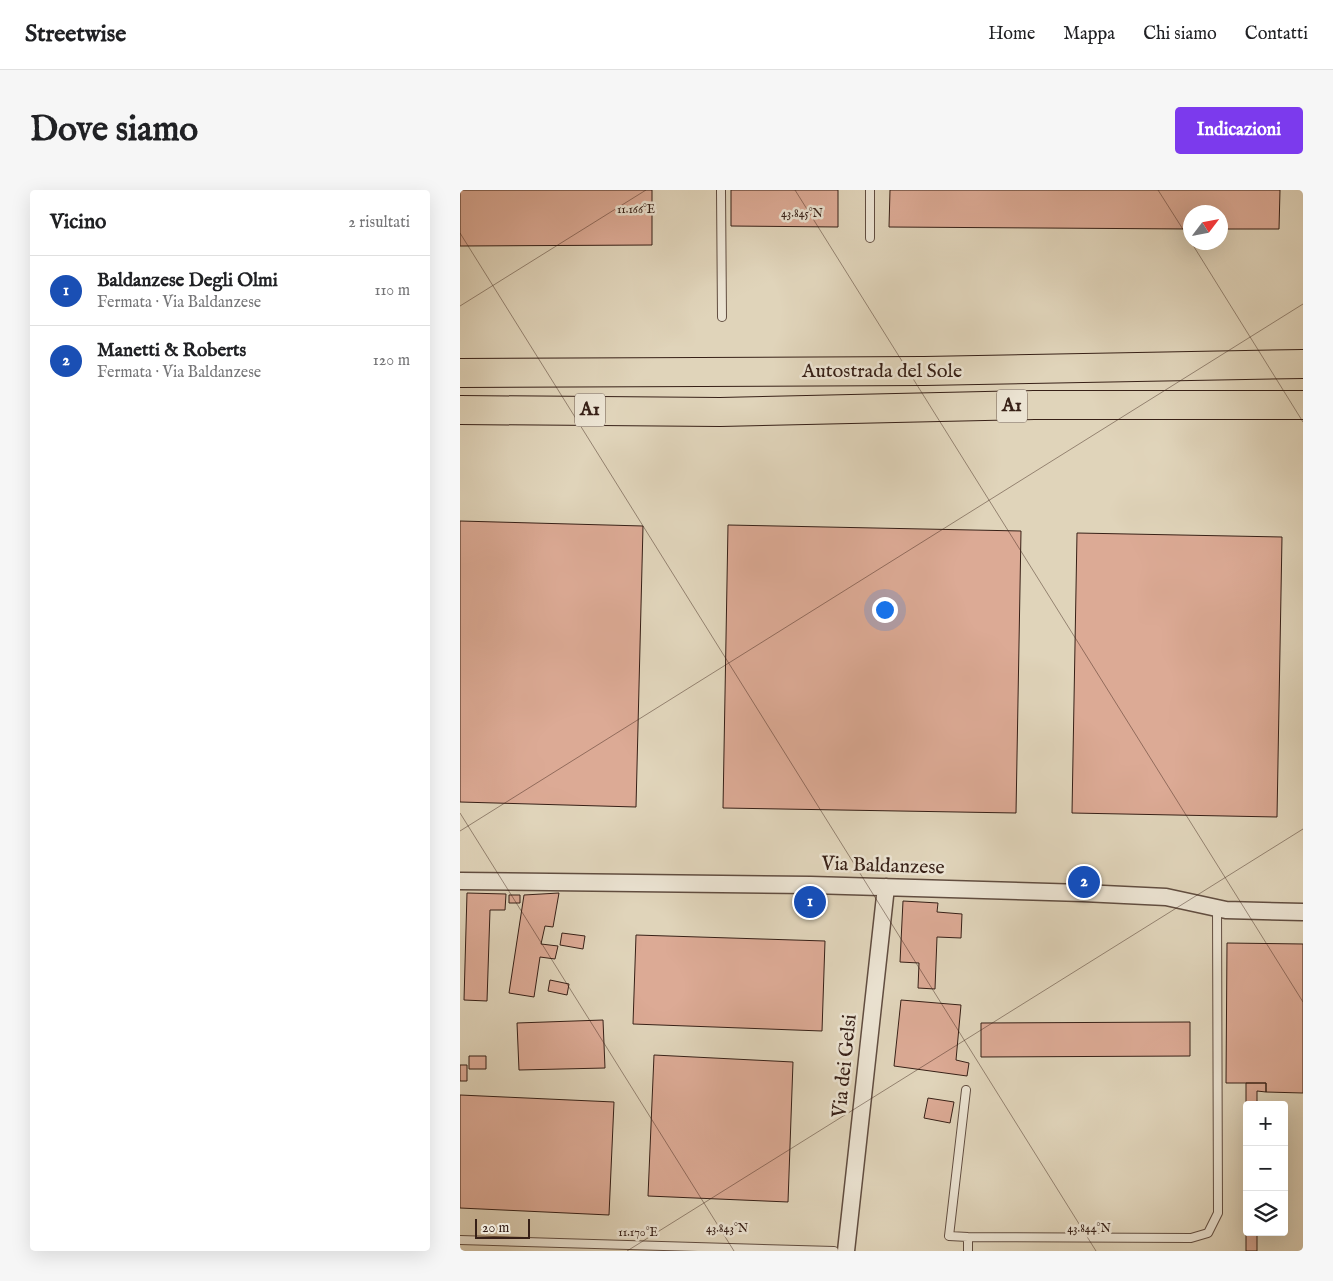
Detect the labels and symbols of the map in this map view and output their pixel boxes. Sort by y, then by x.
text: 11.166°E [617,202,655,217]
north arrow [1183,205,1228,250]
text: 43.845°N [781,206,824,221]
street label: Autostrada del Sole [801,359,962,384]
road number: A1 [997,390,1027,422]
road number: A1 [575,394,605,426]
your location [872,597,898,623]
street label: Via Baldanzese [820,851,945,881]
pin: 2 [1068,863,1100,901]
pin: 1 [794,883,826,921]
street label: Via dei Gelsi [827,1013,863,1120]
scale bar [475,1216,530,1239]
text: 43.843°N [706,1221,749,1236]
text: 43.844°N [1067,1221,1111,1236]
text: 11.170°E [618,1225,658,1240]

